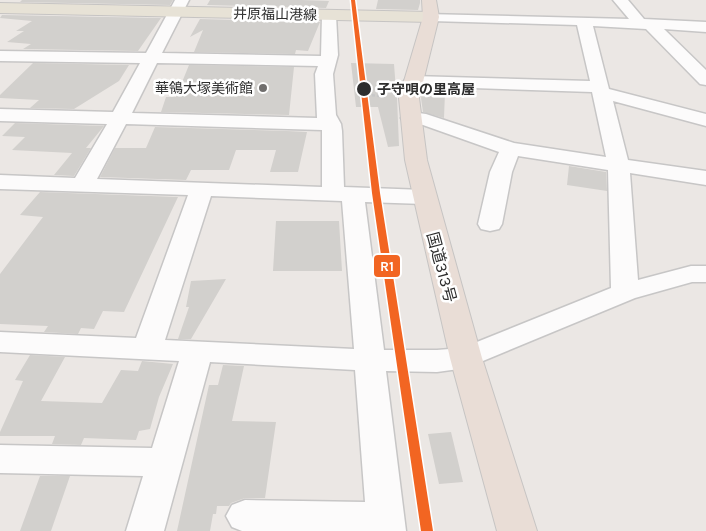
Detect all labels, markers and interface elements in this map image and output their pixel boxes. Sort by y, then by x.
street label: 井原福山港線 [233,5,317,24]
place label: 華鴒大塚美術館 [155,80,253,97]
marker: 子守唄の里高屋 [355,80,373,98]
place label: 子守唄の里高屋 [377,81,475,98]
marker: 華鴒大塚美術館 [257,82,269,94]
street label: 国道313号 [423,230,460,304]
line badge: R1 [373,254,401,278]
text: R1 [380,258,394,275]

